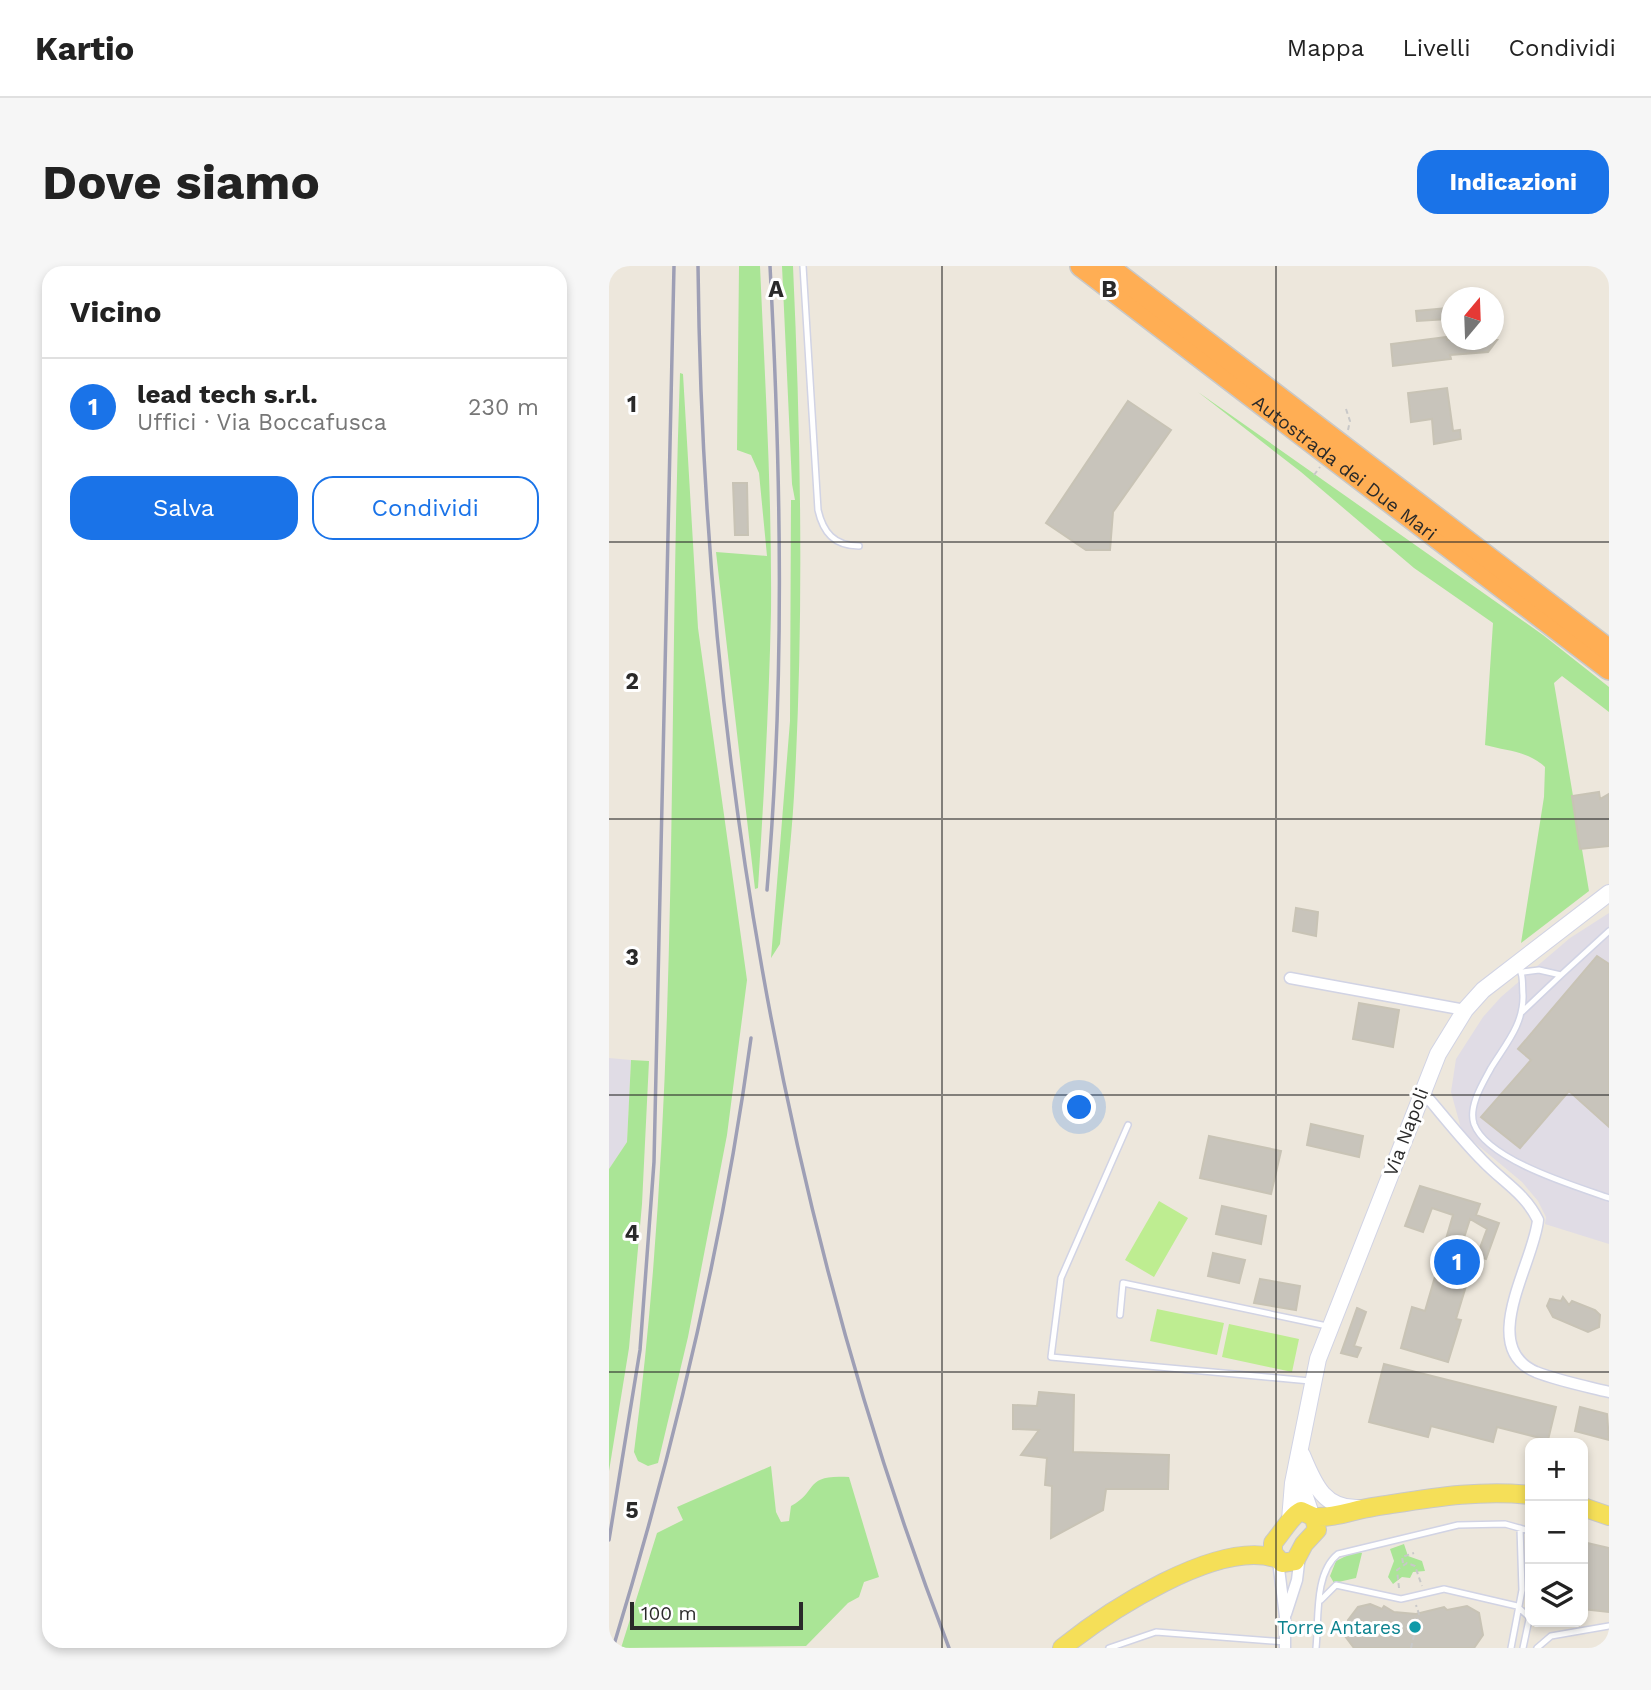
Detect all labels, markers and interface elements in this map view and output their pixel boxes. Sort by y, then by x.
text: Kartio [35,29,134,68]
text: Mappa [1287,34,1364,62]
text: Livelli [1402,34,1471,62]
text: Condividi [1509,34,1616,62]
button: Indicazioni [1417,150,1609,214]
text: Dove siamo [42,153,320,211]
text: A [768,276,784,303]
text: B [1101,276,1117,303]
north arrow [1441,287,1504,350]
text: Vicino [70,294,162,329]
text: lead tech s.r.l. [137,379,318,409]
street label: Autostrada dei Due Mari [1248,390,1442,545]
text: 1 [627,391,637,418]
text: 1 [88,394,98,421]
text: 230 m [468,394,539,421]
text: Uffici · Via Boccafusca [137,409,387,436]
button: Salva [70,476,298,540]
button: Condividi [312,476,539,540]
text: 2 [625,668,639,695]
text: 3 [625,944,639,971]
street label: Via Napoli [1379,1084,1433,1180]
your location [1062,1090,1096,1124]
text: 4 [625,1220,640,1247]
pin: 1 [1434,1236,1480,1288]
map controls [1525,1438,1588,1627]
button: + [1525,1438,1588,1501]
text: 5 [625,1497,639,1524]
button: − [1525,1501,1588,1564]
button: layers [1525,1564,1588,1627]
scale bar [630,1599,803,1631]
text: 100 m [641,1602,697,1625]
place label: Torre Antares [1277,1616,1401,1639]
marker: Torre Antares [1407,1619,1423,1635]

